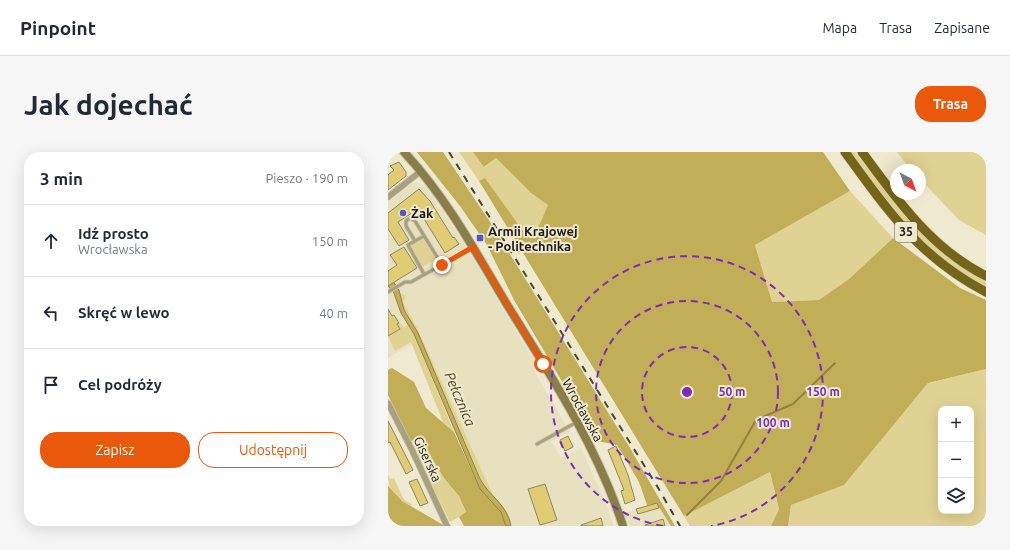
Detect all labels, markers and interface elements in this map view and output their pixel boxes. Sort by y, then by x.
text: Pinpoint [20,17,96,39]
text: Mapa [822,20,857,36]
text: Trasa [879,20,912,36]
text: Zapisane [934,20,990,36]
button: Trasa [915,86,986,122]
text: Jak dojechać [24,89,193,120]
north arrow [890,164,926,200]
text: 3 min [40,169,83,188]
text: Pieszo · 190 m [265,171,348,185]
place label: Żak [411,206,434,220]
marker: Żak [398,208,408,218]
road number: 35 [895,222,917,242]
place label: Armii Krajowej - Politechnika [488,224,578,253]
text: Idź prosto [78,225,149,242]
icon: ahead [40,230,62,252]
marker: Armii Krajowej - Politechnika [475,233,485,243]
text: 150 m [312,234,348,248]
text: Wrocławska [78,242,148,256]
route end [433,256,451,274]
icon: left [40,302,62,324]
text: Skręć w lewo [78,304,170,321]
text: 40 m [319,306,348,320]
route start [534,355,552,373]
water label: Pełcznica [441,369,479,429]
icon: arrive [40,374,62,396]
text: Cel podróży [78,376,162,393]
street label: Wrocławska [560,376,606,444]
centre of rings [680,385,694,399]
text: 50 m [719,385,745,398]
text: 150 m [806,385,840,398]
map controls [938,406,974,514]
button: + [938,406,974,442]
text: 100 m [756,416,790,429]
button: Zapisz [40,432,190,468]
button: Udostępnij [198,432,348,468]
street label: Giserska [411,434,445,484]
button: − [938,442,974,478]
button: layers [938,478,974,514]

